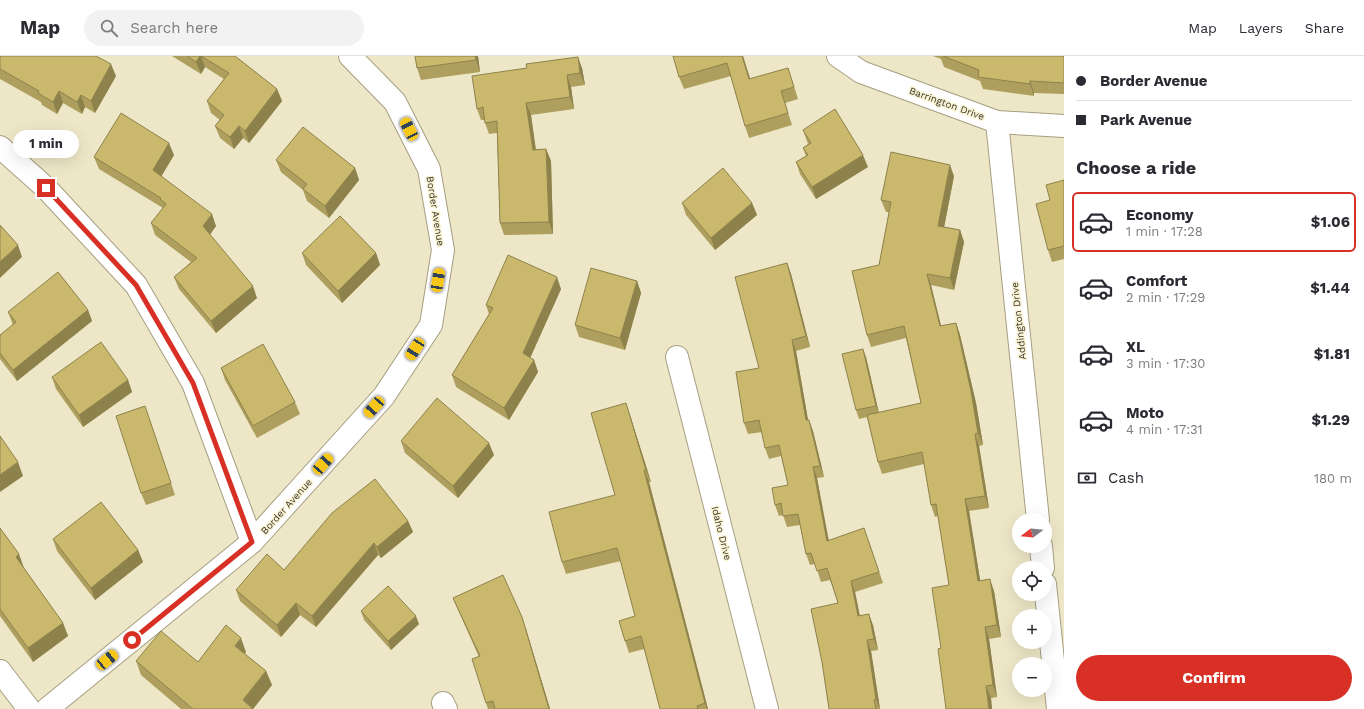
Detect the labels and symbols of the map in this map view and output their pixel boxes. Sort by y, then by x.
street label: Barrington Drive [908,85,986,122]
car [398,116,420,142]
callout: 1 min [13,130,79,158]
street label: Border Avenue [425,175,447,247]
route end [37,179,55,197]
car [430,267,446,293]
street label: Addington Drive [1009,281,1028,360]
car [403,336,427,362]
car [362,394,386,420]
car [311,451,335,477]
street label: Border Avenue [259,476,314,536]
street label: Idaho Drive [709,505,734,561]
north arrow [1012,513,1052,553]
route start [123,631,141,649]
car [94,648,120,672]

